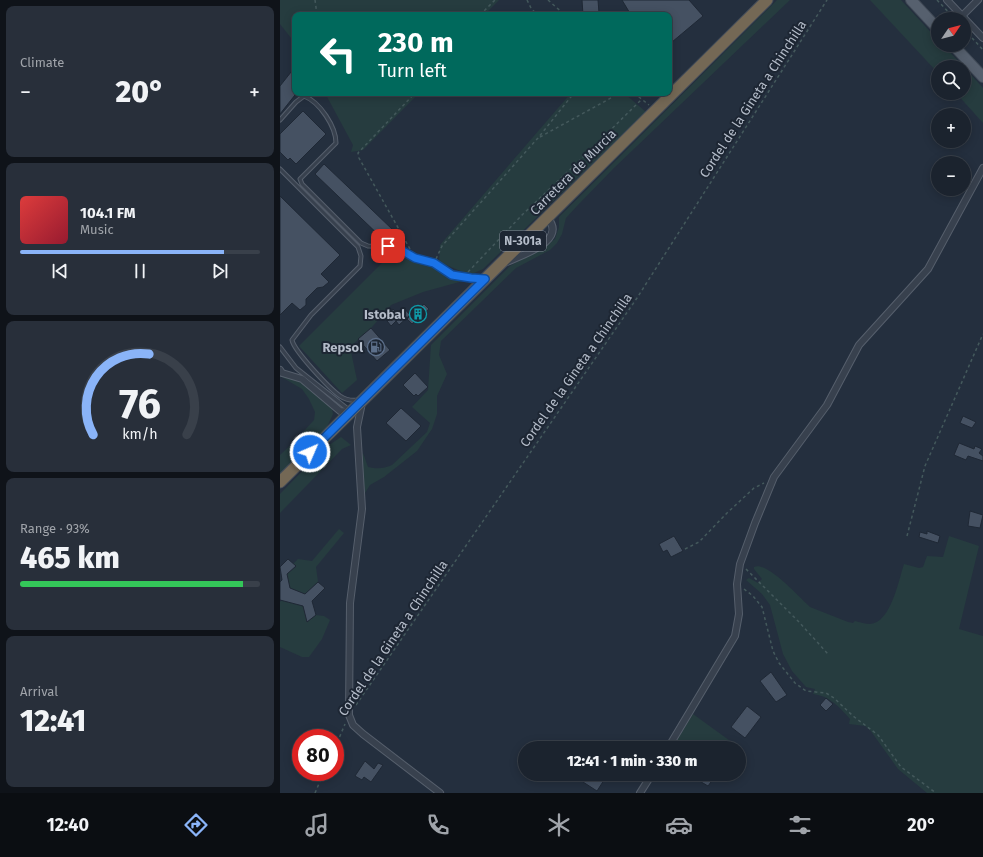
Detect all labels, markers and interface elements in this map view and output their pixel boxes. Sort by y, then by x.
north arrow [931,12,971,52]
map controls [931,12,971,196]
street label: Cordel de la Gineta a Chinchilla [697,18,809,180]
text: 230 m [378,26,454,59]
icon: left [312,28,364,80]
text: Climate [20,55,64,70]
text: Turn left [378,60,447,82]
button: search [931,60,971,100]
text: 20° [115,74,165,110]
text: − [20,79,31,106]
text: + [249,79,260,106]
button: + [931,108,971,148]
street label: Carretera de Murcia [527,126,619,218]
button: − [931,156,971,196]
text: 104.1 FM [80,204,136,222]
text: Music [80,222,114,237]
pin [371,229,405,263]
road number: N-301a [500,231,546,251]
icon: arrive [377,235,399,257]
icon: previous [49,260,71,282]
icon: pause [129,260,151,282]
icon: next [209,260,231,282]
street label: Cordel de la Gineta a Chinchilla [517,290,635,450]
building icon: Istobal [408,304,428,324]
place label: Istobal [364,307,405,322]
fuel station icon: Repsol [366,337,386,357]
place label: Repsol [323,340,363,355]
text: 76 [119,378,161,428]
text: km/h [122,425,158,442]
position arrow [289,431,331,473]
text: Range · 93% [20,521,90,536]
text: 465 km [20,540,120,576]
street label: Cordel de la Gineta a Chinchilla [335,557,451,719]
text: Arrival [20,684,58,699]
text: 12:41 [20,703,86,739]
speed limit sign: 80 [292,729,344,781]
text: 12:41 · 1 min · 330 m [567,752,697,770]
icon: directions [182,811,210,839]
icon: music [303,811,331,839]
icon: phone [424,811,452,839]
icon: climate [545,811,573,839]
icon: car [665,811,693,839]
icon: filters [786,811,814,839]
text: 12:40 [46,814,89,836]
text: 20° [907,814,936,836]

